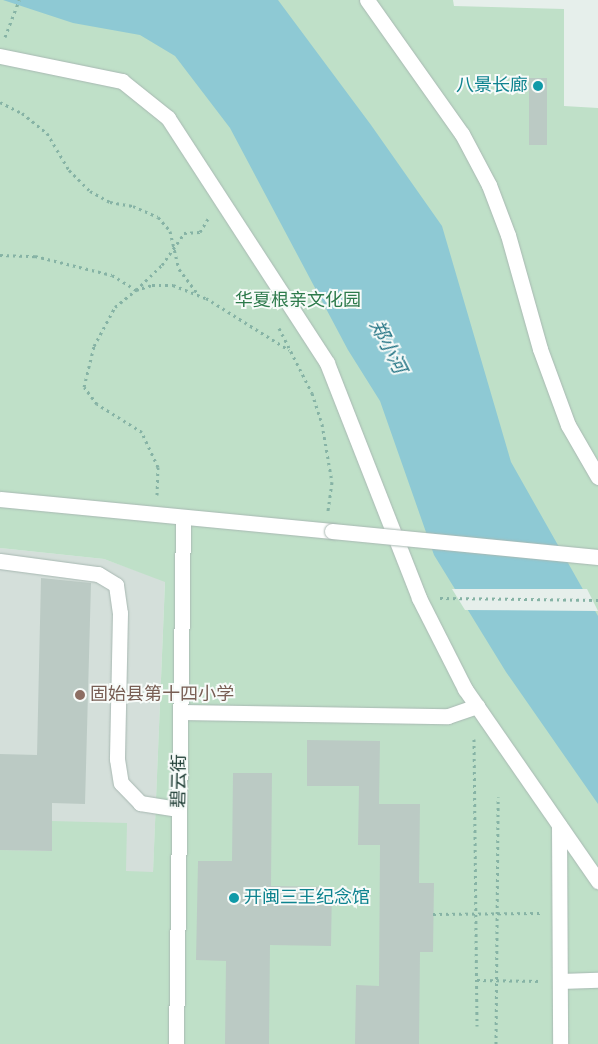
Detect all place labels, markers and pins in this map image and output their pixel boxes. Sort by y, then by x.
place label: 八景长廊 [456,75,528,97]
marker: 八景长廊 [532,80,544,92]
place label: 固始县第十四小学 [90,684,234,706]
marker: 固始县第十四小学 [74,689,86,701]
place label: 开闽三王纪念馆 [244,887,370,909]
marker: 开闽三王纪念馆 [228,892,240,904]

